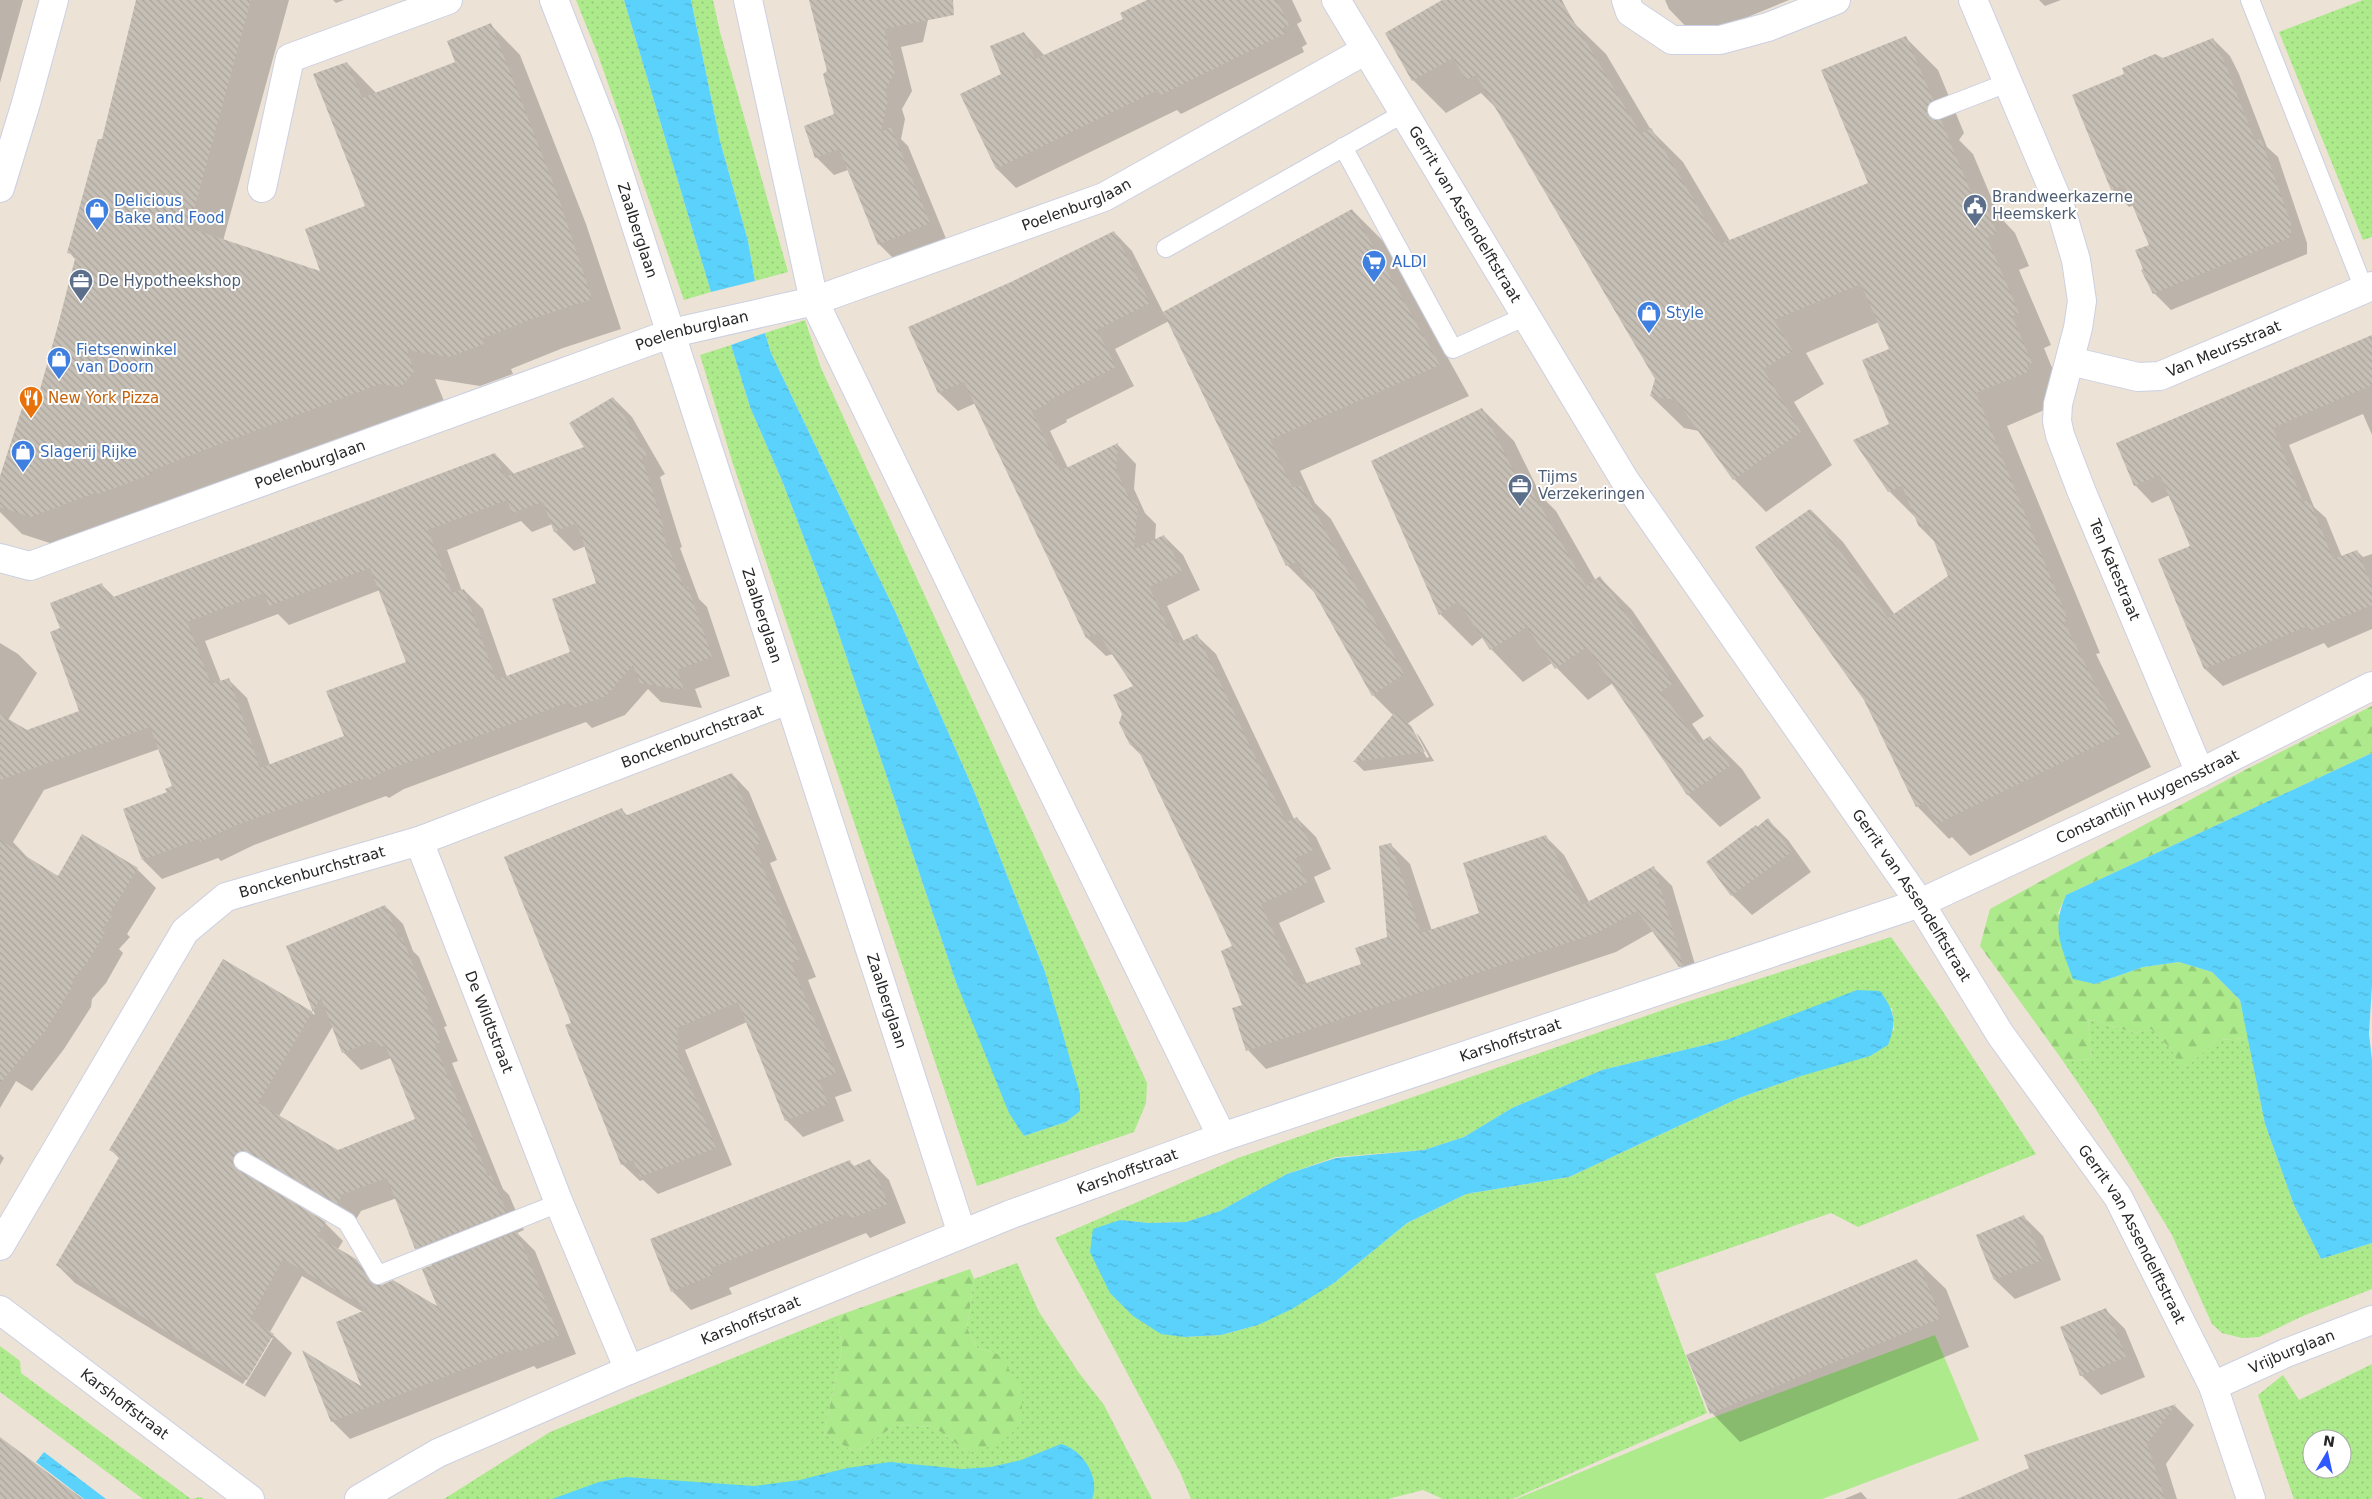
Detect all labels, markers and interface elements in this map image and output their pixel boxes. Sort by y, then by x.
street label: Gerrit van Assendelftstraat [1405,123,1525,306]
street label: Poelenburglaan [1019,175,1134,235]
street label: Zaalberglaan [614,180,661,280]
place label: Brandweerkazerne Heemskerk [1992,188,2133,223]
place label: Delicious Bake and Food [114,192,225,227]
public building icon: Brandweerkazerne Heemskerk [1962,193,1988,227]
shop icon: Delicious Bake and Food [84,197,110,231]
supermarket icon: ALDI [1361,249,1387,283]
place label: ALDI [1392,253,1427,271]
office icon: De Hypotheekshop [68,268,94,302]
place label: De Hypotheekshop [98,272,241,290]
shop icon: Style [1636,300,1662,334]
place label: Style [1666,304,1704,322]
street label: Poelenburglaan [633,307,750,355]
street label: Van Meursstraat [2164,317,2284,381]
place label: Fietsenwinkel van Doorn [76,341,177,376]
shop icon: Fietsenwinkel van Doorn [46,346,72,380]
restaurant icon: New York Pizza [18,385,44,419]
place label: New York Pizza [48,389,159,407]
street label: Poelenburglaan [252,436,368,493]
shop icon: Slagerij Rijke [10,439,36,473]
place label: Slagerij Rijke [40,443,137,461]
place label: Tijms Verzekeringen [1537,468,1645,503]
office icon: Tijms Verzekeringen [1507,473,1533,507]
street label: Ten Katestraat [2085,515,2144,623]
street label: Zaalberglaan [738,566,786,666]
street label: Bonckenburchstraat [618,701,766,772]
street label: Constantijn Huygensstraat [2053,746,2242,848]
street label: Gerrit van Assendelftstraat [1848,806,1975,985]
street label: Bonckenburchstraat [237,842,387,902]
street label: Zaalberglaan [863,951,910,1051]
street label: De Wildtstraat [461,968,517,1076]
street label: Karshoffstraat [1457,1015,1564,1066]
street label: Gerrit van Assendelftstraat [2074,1141,2189,1327]
street label: Karshoffstraat [1074,1145,1180,1198]
street label: Karshoffstraat [698,1292,803,1349]
street label: Vrijburglaan [2246,1326,2337,1378]
street label: Karshoffstraat [77,1365,172,1443]
north arrow [2302,1429,2352,1479]
text: N [2322,1432,2336,1450]

